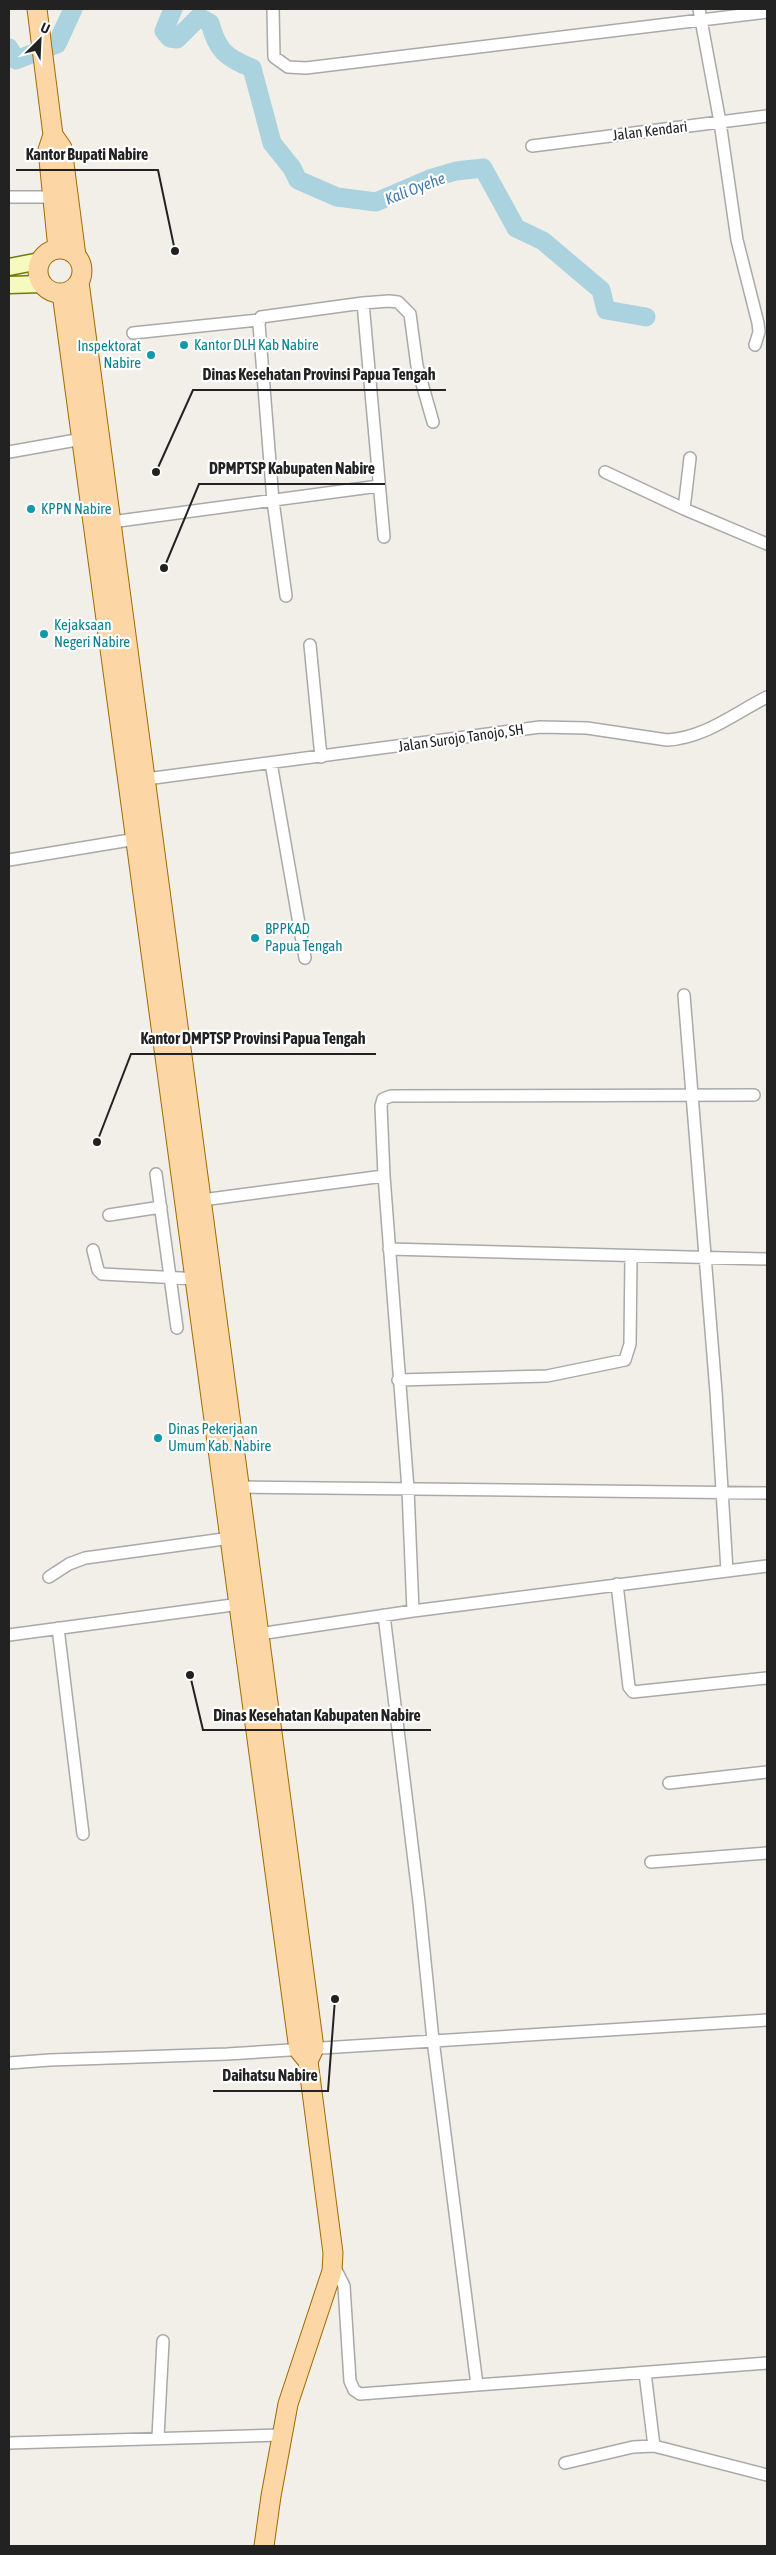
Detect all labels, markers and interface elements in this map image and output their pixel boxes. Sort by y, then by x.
north arrow [15,15,65,65]
text: U [38,19,52,37]
street label: Jalan Kendari [612,117,688,144]
callout: Kantor Bupati Nabire [16,139,158,170]
text: Kantor Bupati Nabire [26,145,148,163]
water label: Kali Oyehe [382,168,448,209]
place label: Kantor DLH Kab Nabire [194,336,319,353]
place label: Inspektorat Nabire [77,337,141,371]
marker: Kantor DLH Kab Nabire [178,339,190,351]
marker: Inspektorat Nabire [145,349,157,361]
callout: Dinas Kesehatan Provinsi Papua Tengah [193,359,446,390]
text: Dinas Kesehatan Provinsi Papua Tengah [203,365,436,383]
callout: DPMPTSP Kabupaten Nabire [199,453,385,484]
text: DPMPTSP Kabupaten Nabire [209,459,375,477]
place label: KPPN Nabire [41,500,112,517]
marker: KPPN Nabire [25,503,37,515]
place label: Kejaksaan Negeri Nabire [54,616,130,650]
marker: Kejaksaan Negeri Nabire [38,628,50,640]
street label: Jalan Surojo Tanojo, SH [397,720,525,755]
place label: BPPKAD Papua Tengah [265,920,343,954]
marker: BPPKAD Papua Tengah [249,932,261,944]
callout: Kantor DMPTSP Provinsi Papua Tengah [131,1023,376,1054]
text: Kantor DMPTSP Provinsi Papua Tengah [140,1029,366,1047]
place label: Dinas Pekerjaan Umum Kab. Nabire [168,1420,271,1454]
marker: Dinas Pekerjaan Umum Kab. Nabire [152,1432,164,1444]
callout: Dinas Kesehatan Kabupaten Nabire [203,1699,431,1730]
text: Dinas Kesehatan Kabupaten Nabire [213,1706,421,1724]
callout: Daihatsu Nabire [213,2060,328,2091]
text: Daihatsu Nabire [222,2066,318,2084]

